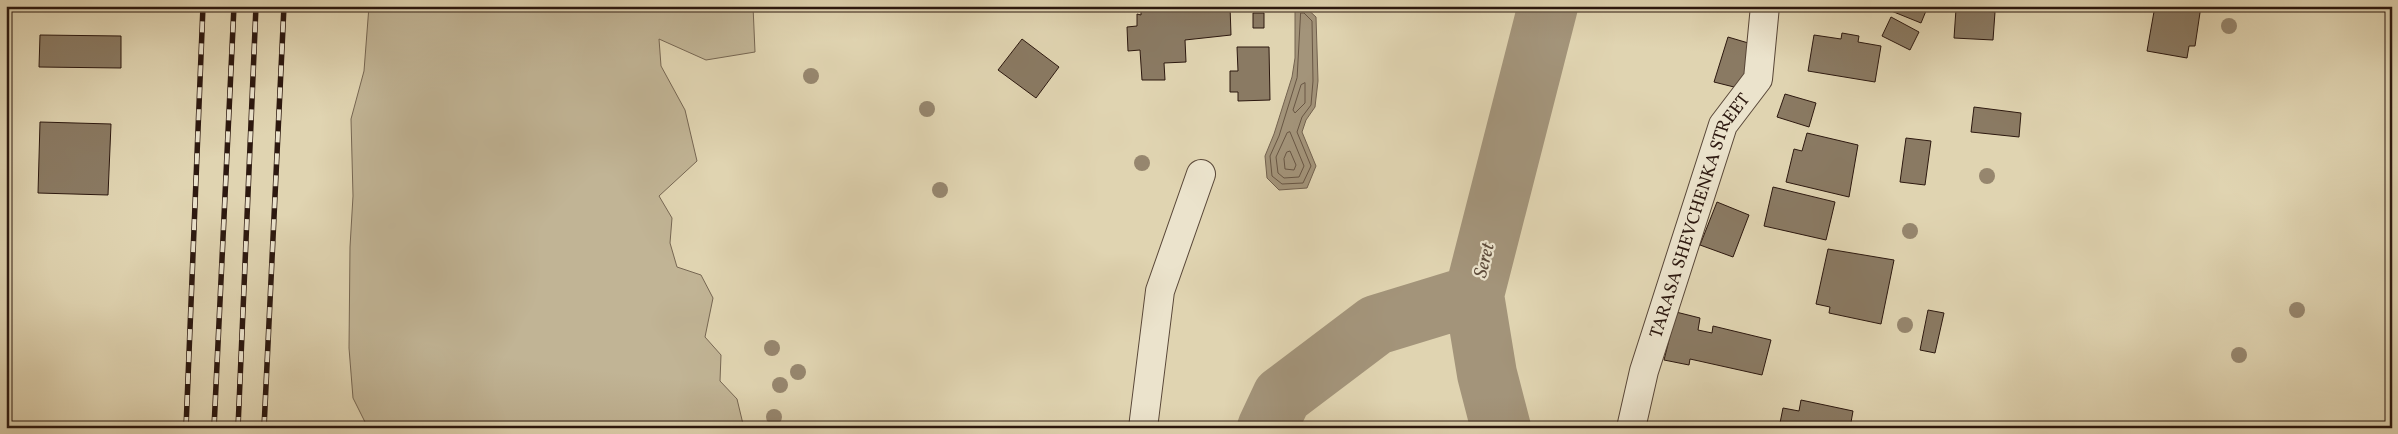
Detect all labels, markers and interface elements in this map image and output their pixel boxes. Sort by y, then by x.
street label: TARASA SHEVCHENKA STREET [1644,88,1757,342]
water label: Seret [1468,239,1502,281]

